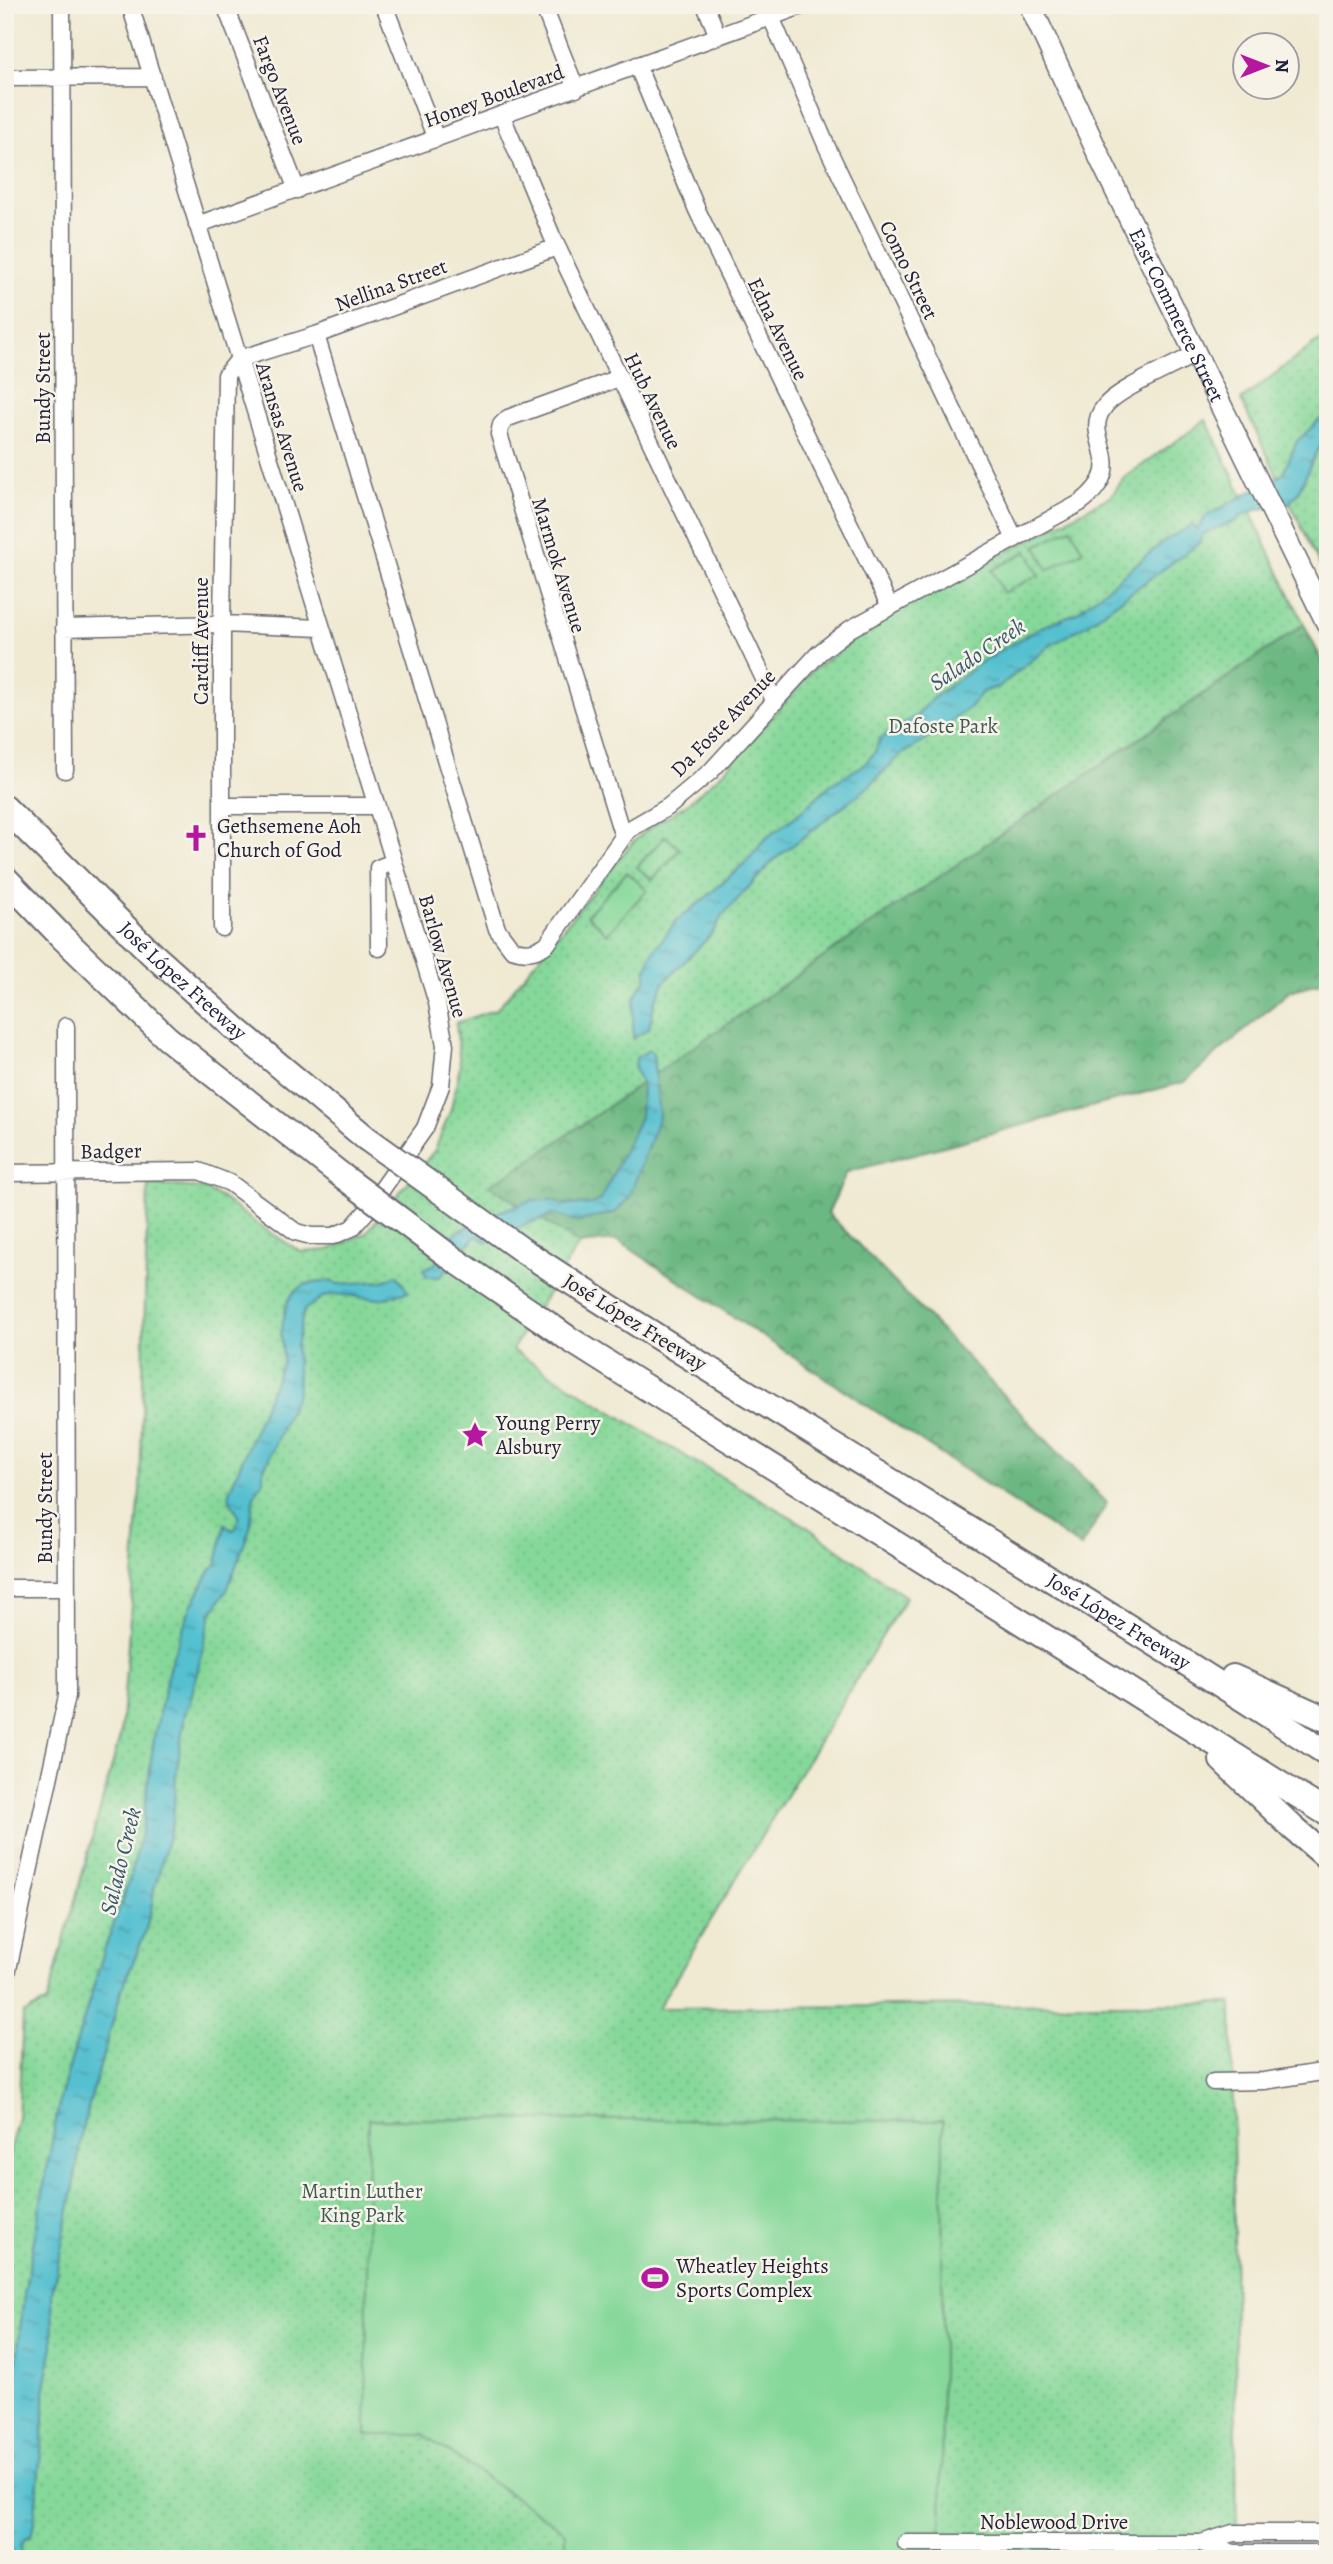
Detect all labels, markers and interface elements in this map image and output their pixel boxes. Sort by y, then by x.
street label: Fargo Avenue [246,31,314,149]
north arrow [1232,32,1302,102]
street label: Honey Boulevard [420,57,568,134]
text: N [1269,59,1295,73]
street label: Como Street [873,216,945,324]
street label: East Commerce Street [1122,223,1231,407]
street label: Nellina Street [331,252,451,318]
street label: Edna Avenue [741,273,815,385]
street label: Bundy Street [29,332,57,444]
street label: Hub Avenue [617,348,689,454]
street label: Aransas Avenue [249,358,315,495]
street label: Marmok Avenue [525,494,593,636]
street label: Cardiff Avenue [187,577,215,705]
water label: Salado Creek [923,611,1032,698]
street label: Da Foste Avenue [664,663,782,783]
park label: Dafoste Park [888,712,999,740]
place label: Gethsemene Aoh Church of God [217,812,362,864]
church icon: Gethsemene Aoh Church of God [181,823,211,853]
street label: Barlow Avenue [412,891,474,1021]
street label: José López Freeway [113,915,253,1047]
street label: Badger [80,1136,142,1166]
street label: José López Freeway [558,1267,713,1378]
place label: Young Perry Alsbury [495,1409,601,1461]
place icon: Young Perry Alsbury [460,1420,490,1450]
street label: Bundy Street [31,1452,59,1564]
street label: José López Freeway [1042,1566,1197,1677]
water label: Salado Creek [92,1804,149,1918]
park label: Martin Luther King Park [301,2177,423,2229]
place label: Wheatley Heights Sports Complex [675,2252,829,2304]
sports icon: Wheatley Heights Sports Complex [640,2263,670,2293]
street label: Noblewood Drive [980,2508,1128,2536]

